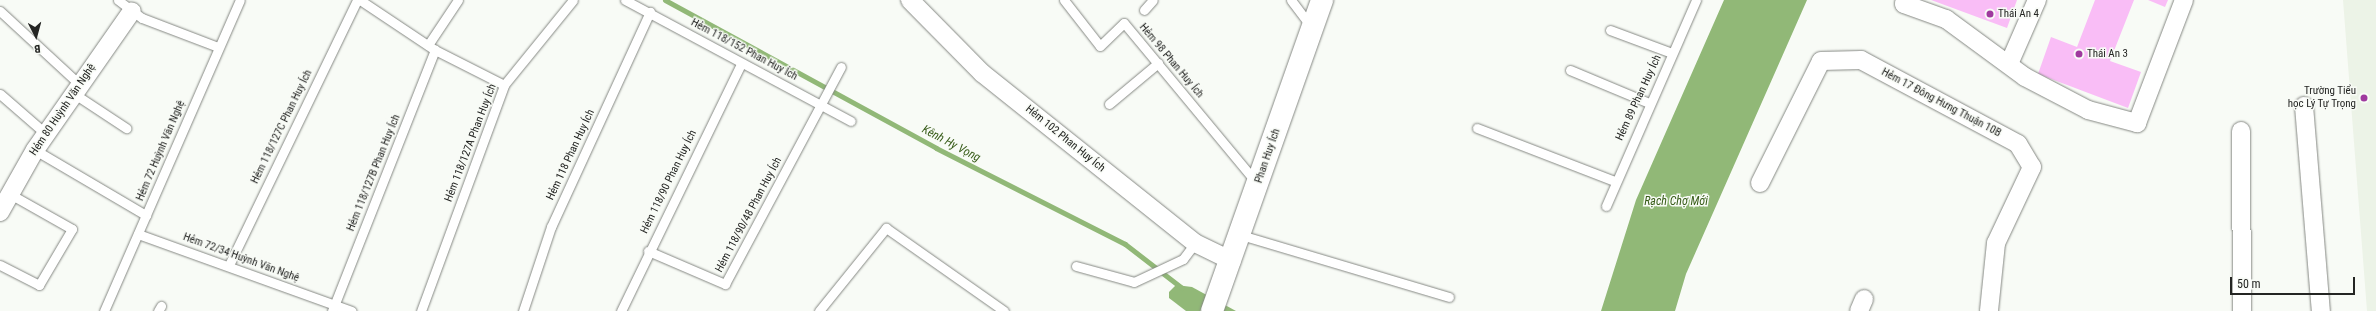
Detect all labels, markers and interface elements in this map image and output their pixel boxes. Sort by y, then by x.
place label: Thái An 4 [1998,7,2039,21]
marker: Thái An 4 [1985,9,1995,19]
north arrow [16,16,56,56]
street label: Hẻm 118/152 Phan Huy Ích [688,16,800,84]
street label: Hẻm 98 Phan Huy Ích [1136,21,1206,101]
text: B [34,42,41,55]
place label: Thái An 3 [2087,47,2128,61]
marker: Thái An 3 [2074,49,2084,59]
street label: Hẻm 89 Phan Huy Ích [1613,53,1665,143]
street label: Hẻm 80 Huỳnh Văn Nghệ [27,62,99,158]
street label: Hẻm 17 Đông Hưng Thuận 10B [1879,66,2003,140]
street label: Hẻm 118/127C Phan Huy Ích [249,68,315,186]
street label: Hẻm 118/127A Phan Huy Ích [442,82,500,204]
place label: Trường Tiểu học Lý Tự Trọng [2287,85,2356,111]
marker: Trường Tiểu học Lý Tự Trọng [2359,93,2369,103]
street label: Hẻm 72 Huỳnh Văn Nghệ [134,99,188,203]
street label: Hẻm 102 Phan Huy Ích [1023,103,1107,175]
street label: Hẻm 118 Phan Huy Ích [544,108,598,202]
street label: Hẻm 118/127B Phan Huy Ích [344,113,404,233]
water label: Kênh Hy Vọng [919,123,983,165]
street label: Phan Huy Ích [1252,127,1284,185]
street label: Hẻm 118/90 Phan Huy Ích [638,128,700,236]
street label: Hẻm 118/90/48 Phan Huy Ích [713,155,785,275]
water label: Rạch Chợ Mới [1644,195,1708,209]
street label: Hẻm 72/34 Huỳnh Văn Nghệ [181,231,301,285]
scale bar [2232,269,2357,295]
text: 50 m [2237,277,2261,291]

